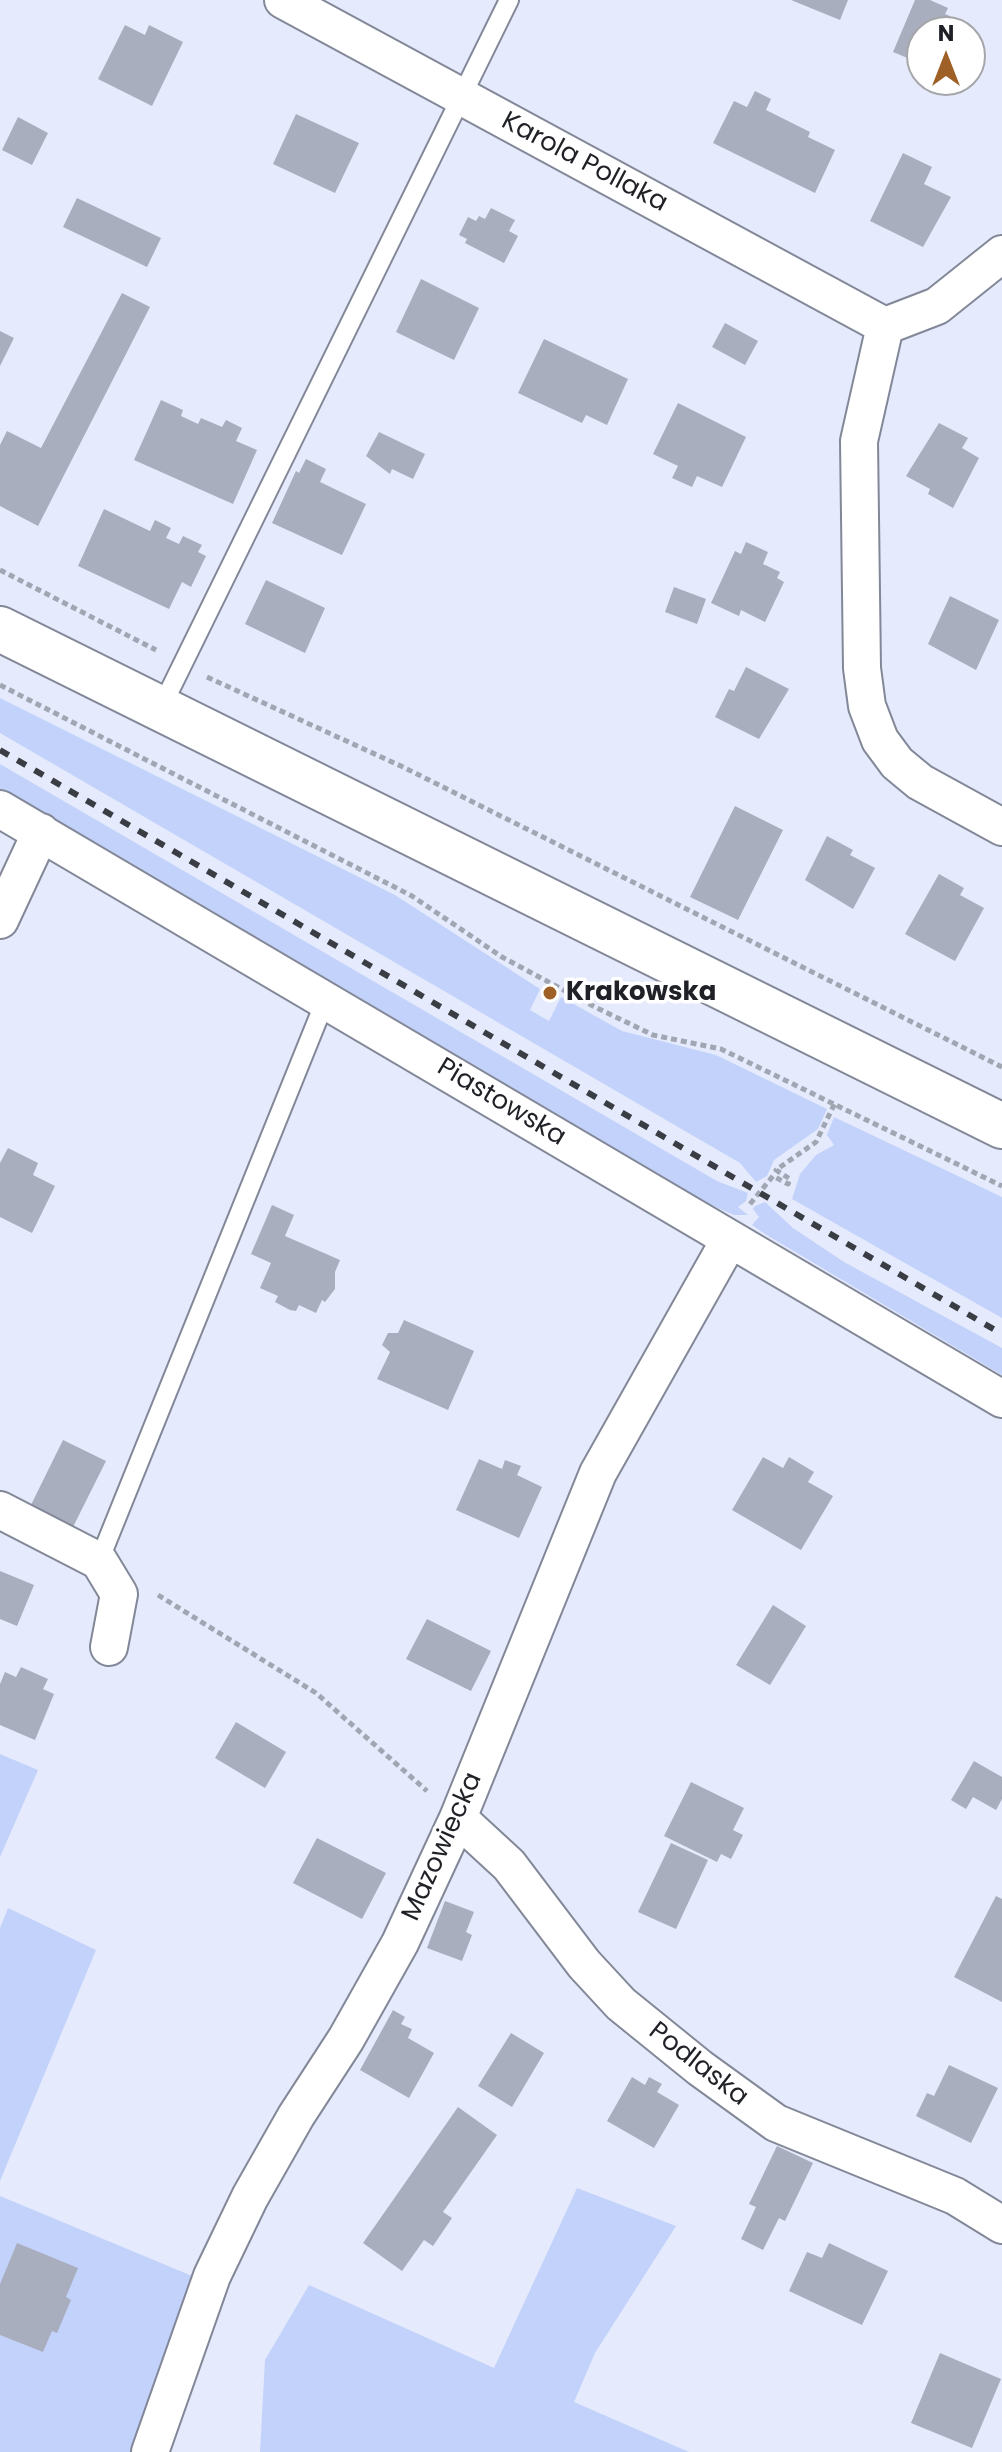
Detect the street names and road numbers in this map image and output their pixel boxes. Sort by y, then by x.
street label: Karola Pollaka [496,106,672,220]
street label: Piastowska [431,1052,571,1154]
street label: Mazowiecka [396,1768,490,1926]
street label: Podlaska [642,2016,754,2114]

